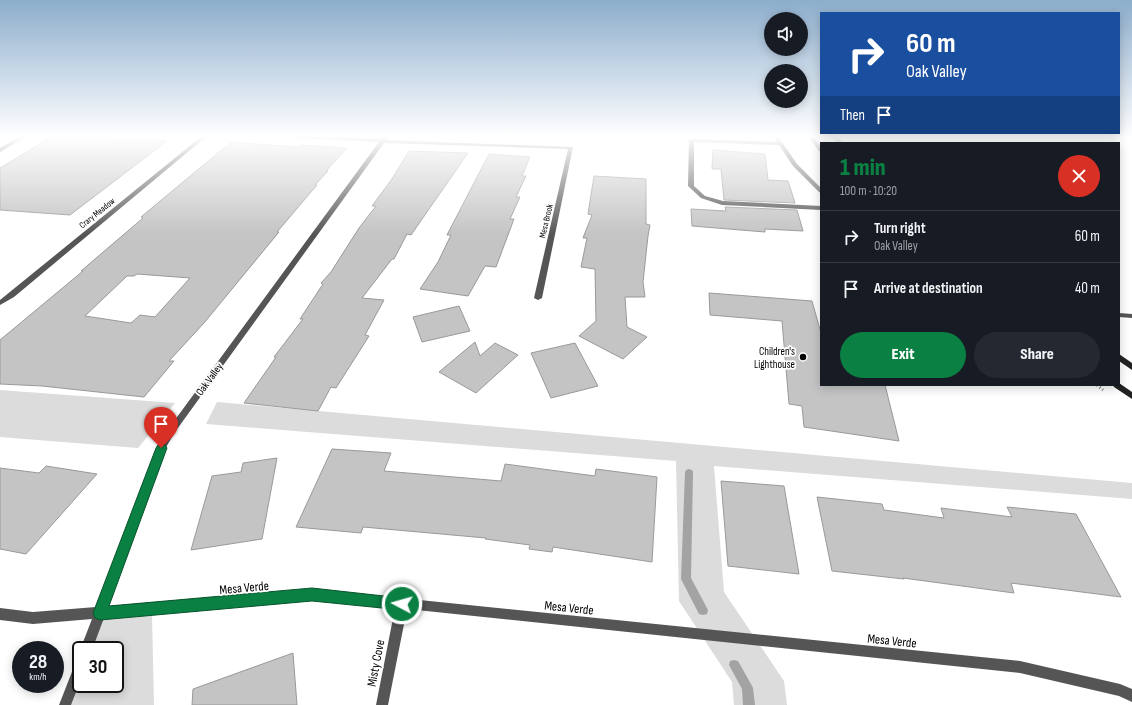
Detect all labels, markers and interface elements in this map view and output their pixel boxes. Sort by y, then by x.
map controls [764,12,808,108]
button: sound [764,12,808,56]
text: 60 m [906,27,955,60]
icon: right [840,28,892,80]
text: Oak Valley [906,61,967,82]
button: layers [764,64,808,108]
icon: arrive [873,104,895,126]
text: Then [840,106,865,125]
text: 1 min [840,153,886,182]
button: close [1058,155,1100,197]
text: 100 m · 10:20 [840,183,897,199]
street label: Crary Meadow [77,196,117,231]
street label: Mesa Brook [537,203,556,239]
text: Turn right [874,219,926,238]
icon: right [840,226,862,248]
text: 60 m [1075,227,1100,246]
text: Oak Valley [874,238,918,254]
icon: arrive [840,278,862,300]
text: Arrive at destination [874,279,983,298]
text: 40 m [1075,279,1100,298]
button: Exit [840,332,966,378]
button: Share [974,332,1100,378]
place label: Children's Lighthouse [754,345,795,371]
marker: Children's Lighthouse [798,352,808,362]
street label: Oak Valley [193,360,226,398]
pin [144,407,178,448]
icon: arrive [150,413,172,435]
street label: Mesa Verde [219,578,269,598]
position arrow [381,583,423,625]
street label: Mesa Verde [543,597,594,619]
street label: Mesa Verde [866,630,917,652]
street label: Misty Cove [364,638,388,688]
speed limit sign: 30 [72,641,124,693]
text: 28 [29,650,47,674]
text: km/h [29,671,47,683]

